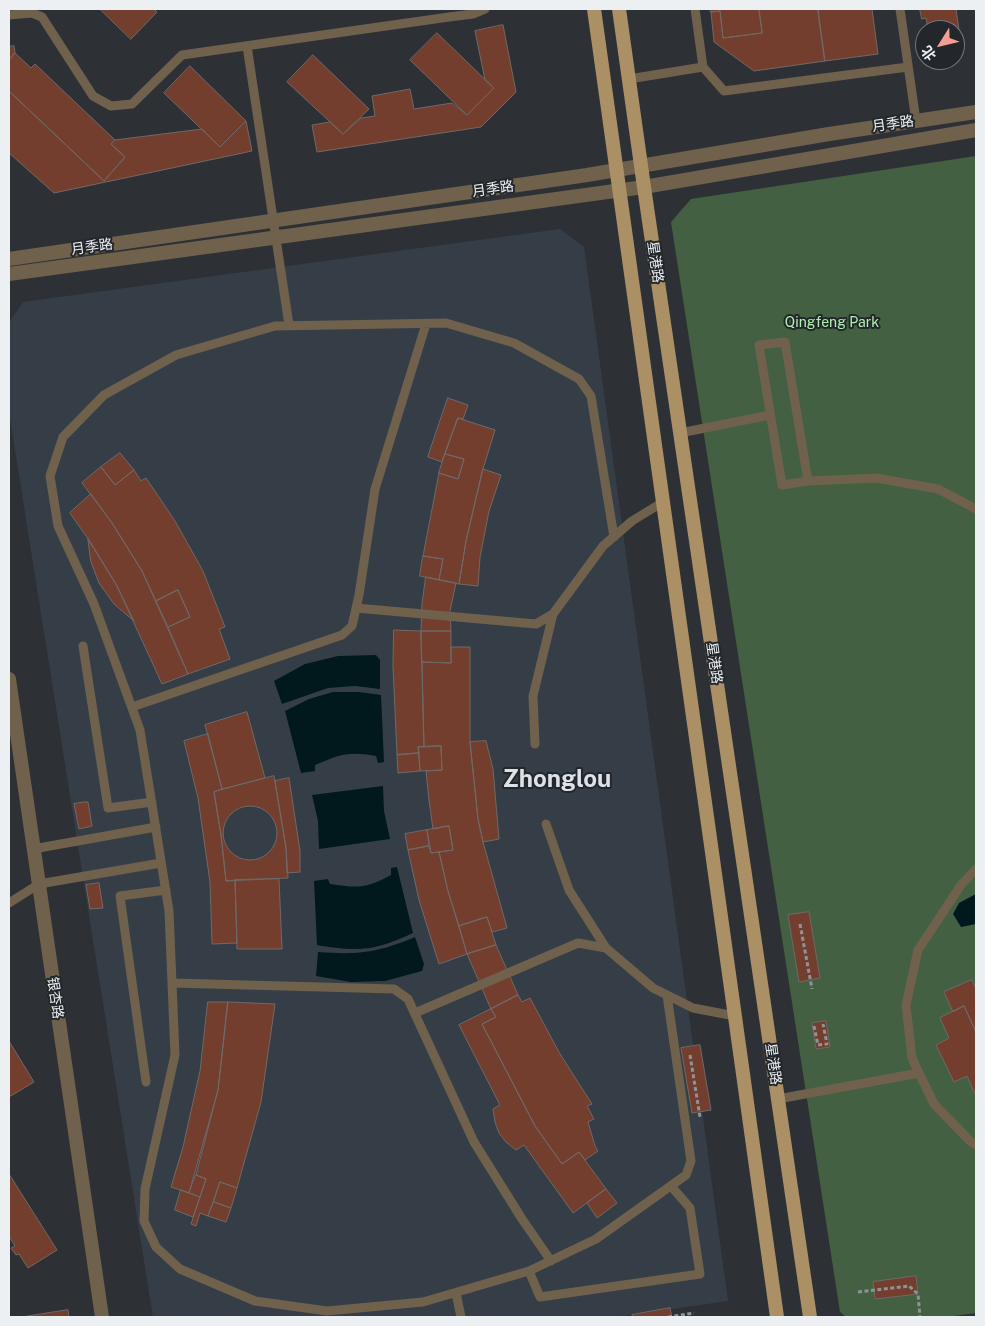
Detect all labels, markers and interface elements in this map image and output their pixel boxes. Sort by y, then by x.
north arrow [915,20,965,70]
text: 北 [918,43,939,64]
street label: 月季路 [871,113,915,135]
street label: 月季路 [471,178,515,200]
street label: 月季路 [70,236,114,258]
street label: 星港路 [644,240,666,284]
park label: Qingfeng Park [785,315,879,331]
street label: 星港路 [703,641,725,685]
district label: Zhonglou [503,766,611,794]
street label: 银杏路 [44,976,66,1020]
street label: 星港路 [762,1042,784,1086]

